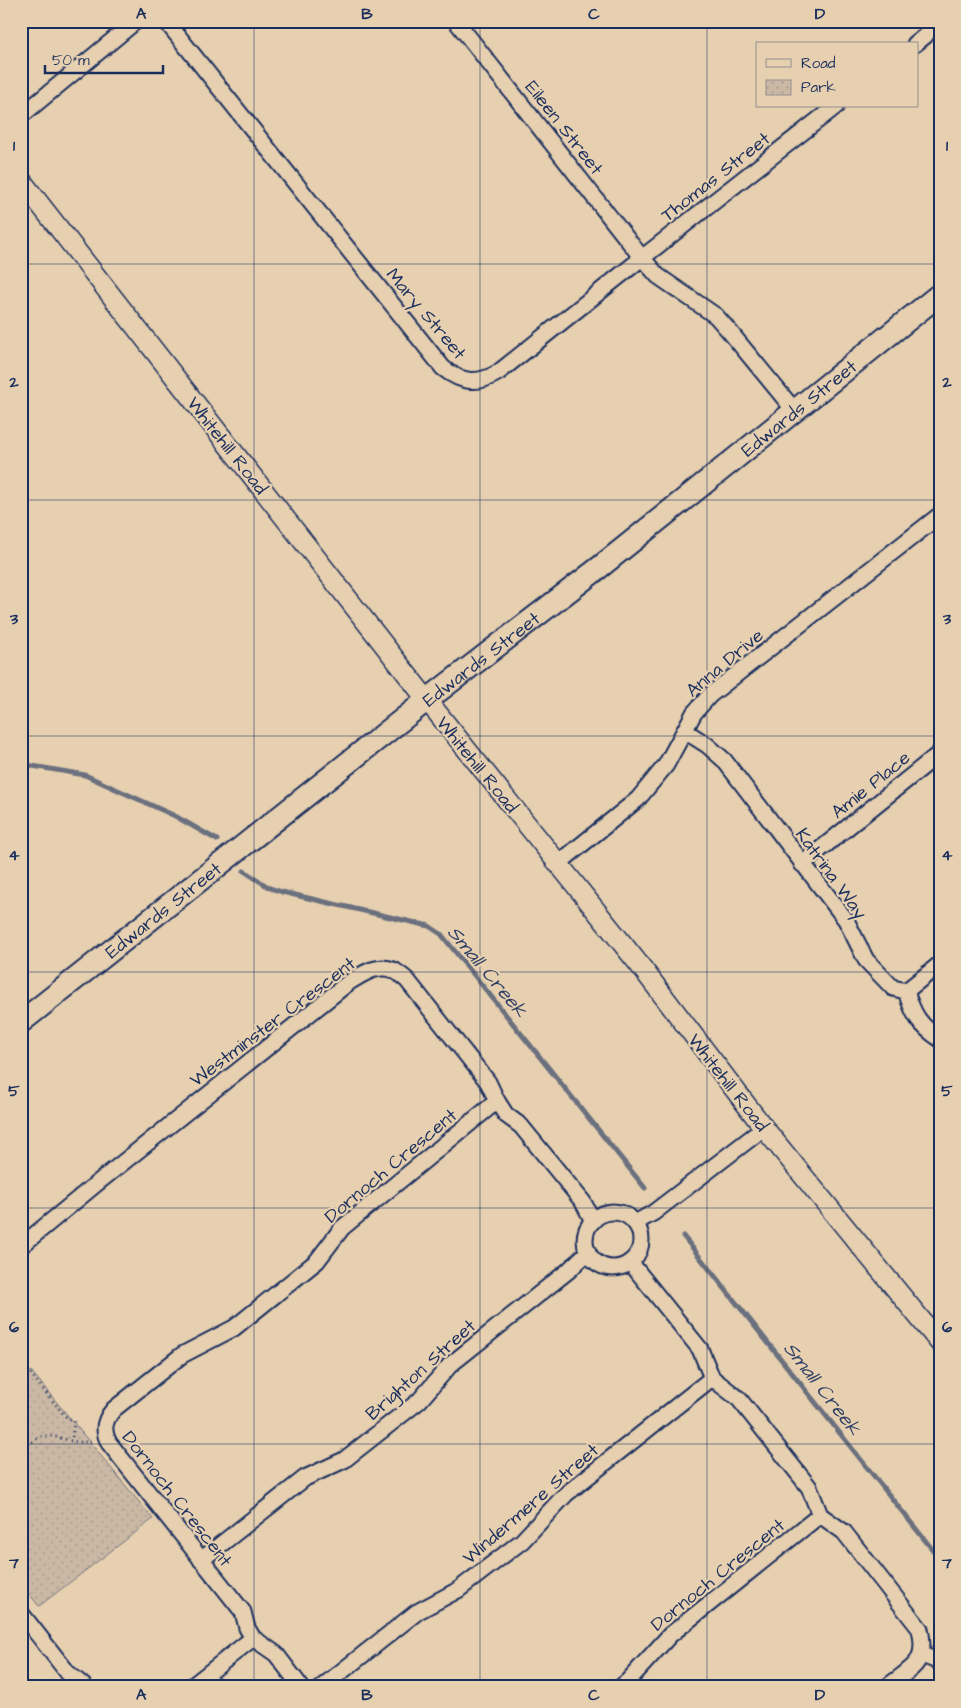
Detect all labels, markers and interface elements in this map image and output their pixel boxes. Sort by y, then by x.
text: A [136,3,147,25]
text: B [361,3,373,25]
text: C [588,3,600,25]
text: D [815,3,826,25]
scale bar [45,42,162,74]
legend [756,42,918,108]
text: 50 m [52,50,90,71]
text: Road [801,53,836,74]
street label: Eileen Street [518,75,610,181]
text: Park [801,77,836,98]
street label: Thomas Street [656,126,777,229]
text: 1 [13,135,16,157]
text: 1 [946,135,949,157]
street label: Mary Street [379,262,473,367]
street label: Edwards Street [736,354,864,464]
text: 2 [8,371,19,393]
text: 2 [941,371,952,393]
street label: Whitehill Road [180,391,274,501]
street label: Edwards Street [417,606,546,714]
text: 3 [9,608,19,630]
text: 3 [942,608,952,630]
street label: Anna Drive [680,623,770,704]
street label: Whitehill Road [429,711,524,819]
street label: Amie Place [826,745,916,825]
street label: Katrina Way [788,823,873,926]
text: 4 [9,844,20,866]
text: 4 [942,844,953,866]
street label: Edwards Street [100,856,228,965]
water label: Small Creek [441,920,534,1024]
street label: Westminster Crescent [184,951,362,1094]
street label: Whitehill Road [681,1028,775,1138]
text: 5 [8,1080,20,1102]
text: 5 [941,1080,953,1102]
street label: Dornoch Crescent [319,1102,463,1230]
street label: Brighton Street [360,1313,483,1428]
text: 6 [9,1316,19,1338]
text: 6 [942,1316,952,1338]
water label: Small Creek [777,1336,868,1442]
street label: Dornoch Crescent [115,1425,239,1573]
street label: Windermere Street [457,1437,605,1571]
street label: Dornoch Crescent [645,1512,791,1638]
text: 7 [8,1552,19,1574]
text: 7 [941,1552,952,1574]
text: A [136,1684,147,1706]
text: B [361,1684,373,1706]
text: C [588,1684,600,1706]
text: D [815,1684,826,1706]

